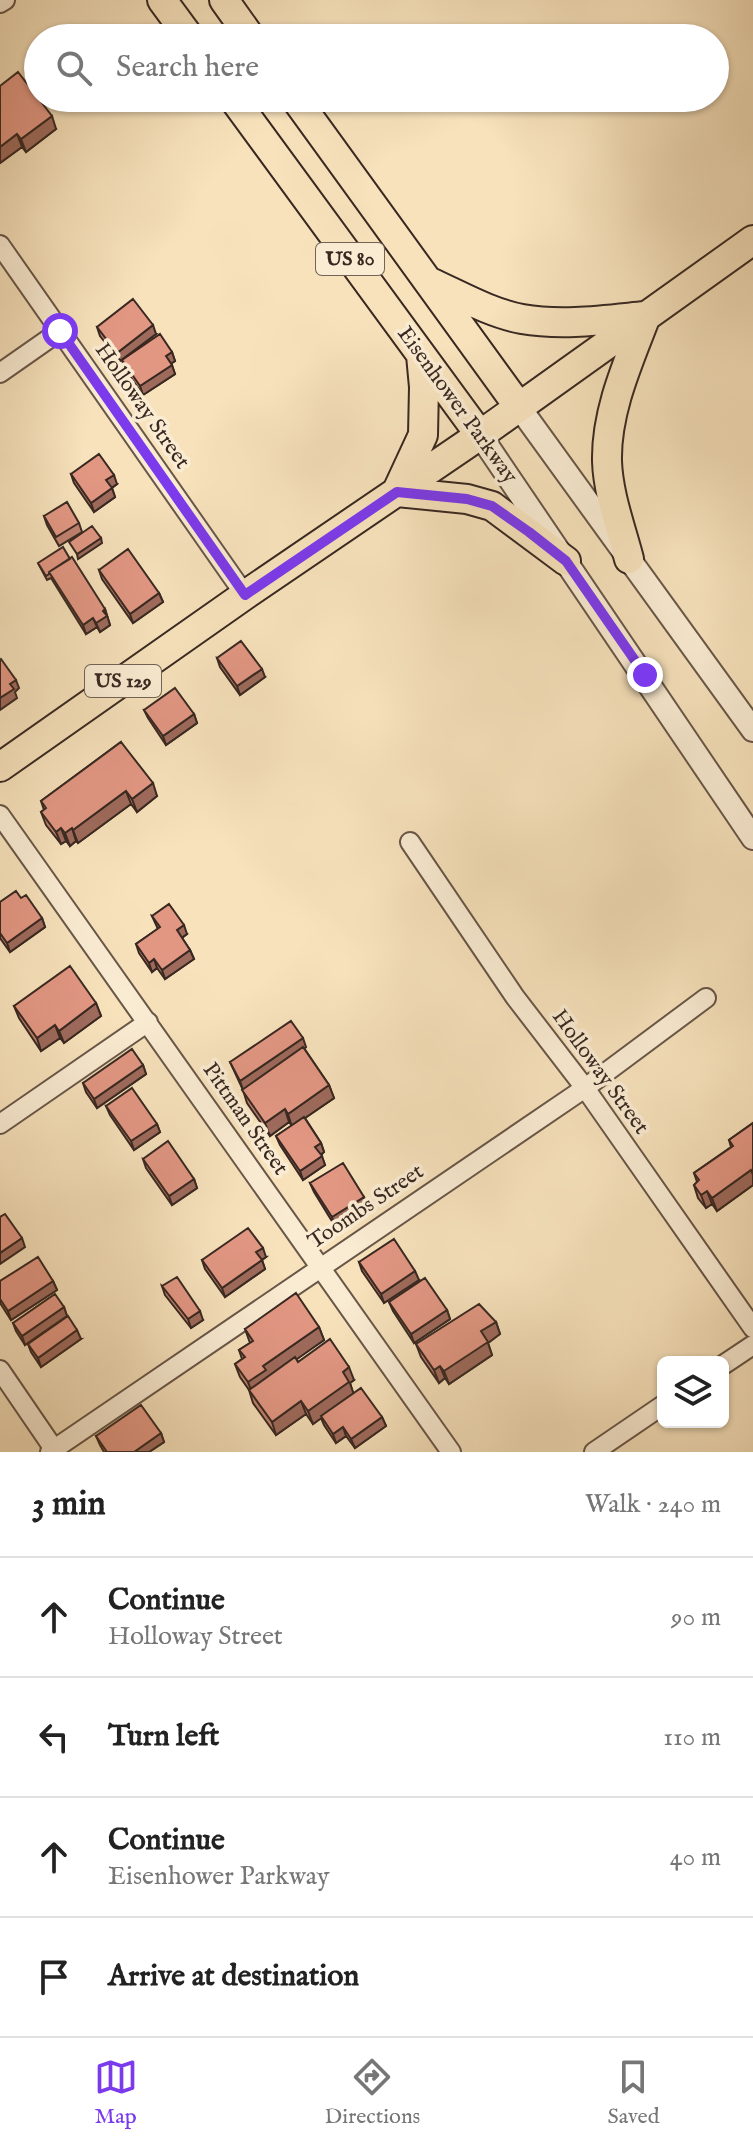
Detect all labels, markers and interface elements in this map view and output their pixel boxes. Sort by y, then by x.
search box [24,24,729,112]
icon: search [52,46,96,90]
text: Search here [116,49,259,87]
road number: US 80 [316,243,384,275]
route start [42,313,78,349]
street label: Eisenhower Parkway [391,321,524,489]
street label: Holloway Street [88,337,196,475]
route end [627,657,663,693]
road number: US 129 [85,665,161,697]
street label: Holloway Street [545,1004,655,1140]
street label: Pittman Street [196,1057,294,1181]
street label: Toombs Street [303,1158,430,1256]
map controls [657,1356,729,1428]
button: layers [657,1356,729,1428]
text: 3 min [32,1483,106,1526]
text: Walk · 240 m [585,1488,721,1521]
text: Continue [108,1582,225,1620]
icon: ahead [32,1595,76,1639]
text: 90 m [671,1601,721,1634]
text: Holloway Street [108,1620,283,1653]
icon: left [32,1715,76,1759]
text: Turn left [108,1718,219,1756]
text: 110 m [663,1721,721,1754]
text: Continue [108,1822,225,1860]
icon: ahead [32,1835,76,1879]
text: 40 m [670,1841,721,1874]
text: Eisenhower Parkway [108,1860,330,1893]
icon: arrive [32,1955,76,1999]
text: Arrive at destination [108,1958,359,1996]
tab: Map [94,2055,138,2131]
tab: Directions [325,2055,420,2131]
tab: Saved [607,2055,659,2131]

